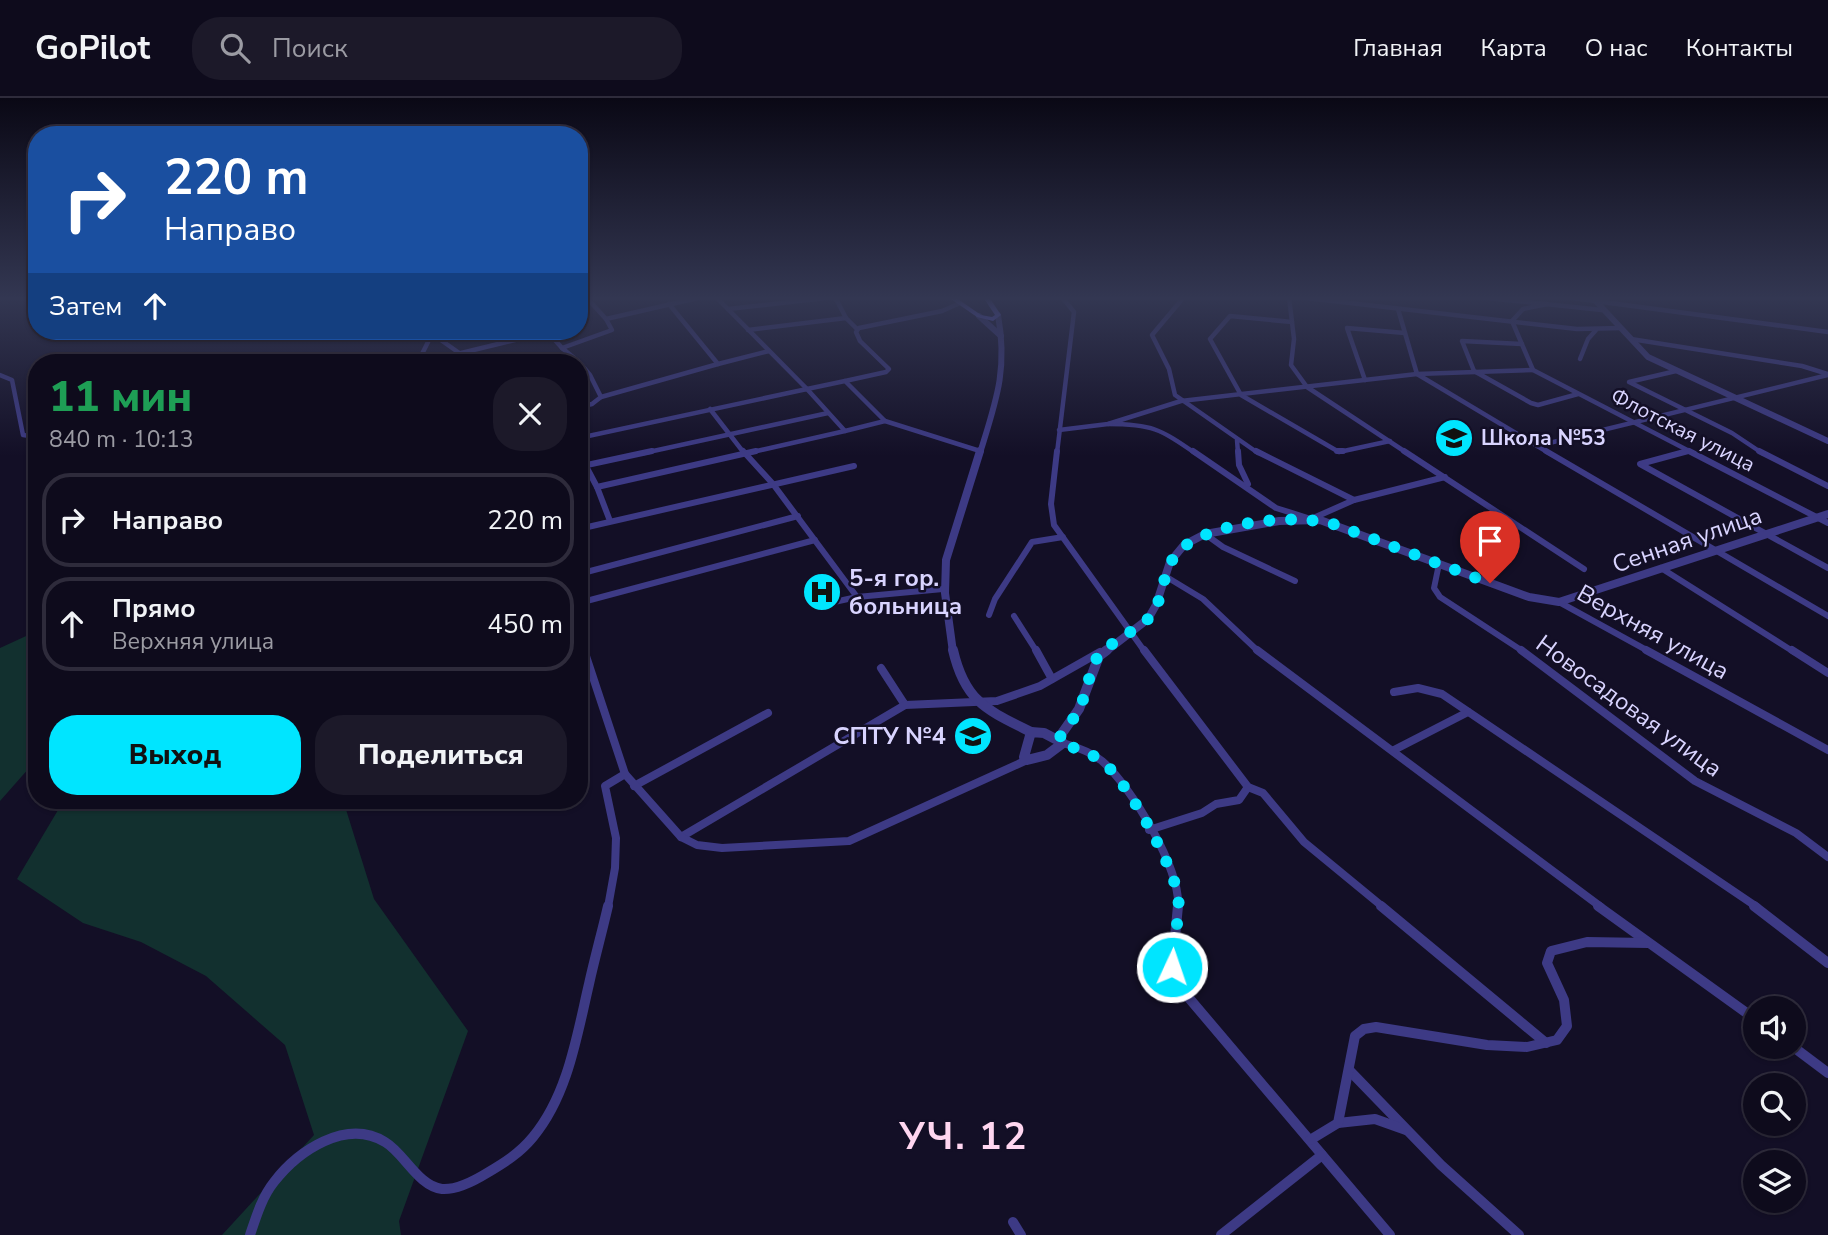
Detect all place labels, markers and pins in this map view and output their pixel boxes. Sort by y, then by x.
school or university icon: Школа №53 [1433,417,1475,459]
place label: Школа №53 [1481,424,1606,452]
pin [1460,511,1520,583]
place label: 5-я гор. больница [849,562,962,622]
hospital icon: 5-я гор. больница [801,571,843,613]
school or university icon: СПТУ №4 [952,715,994,757]
place label: СПТУ №4 [833,720,946,752]

